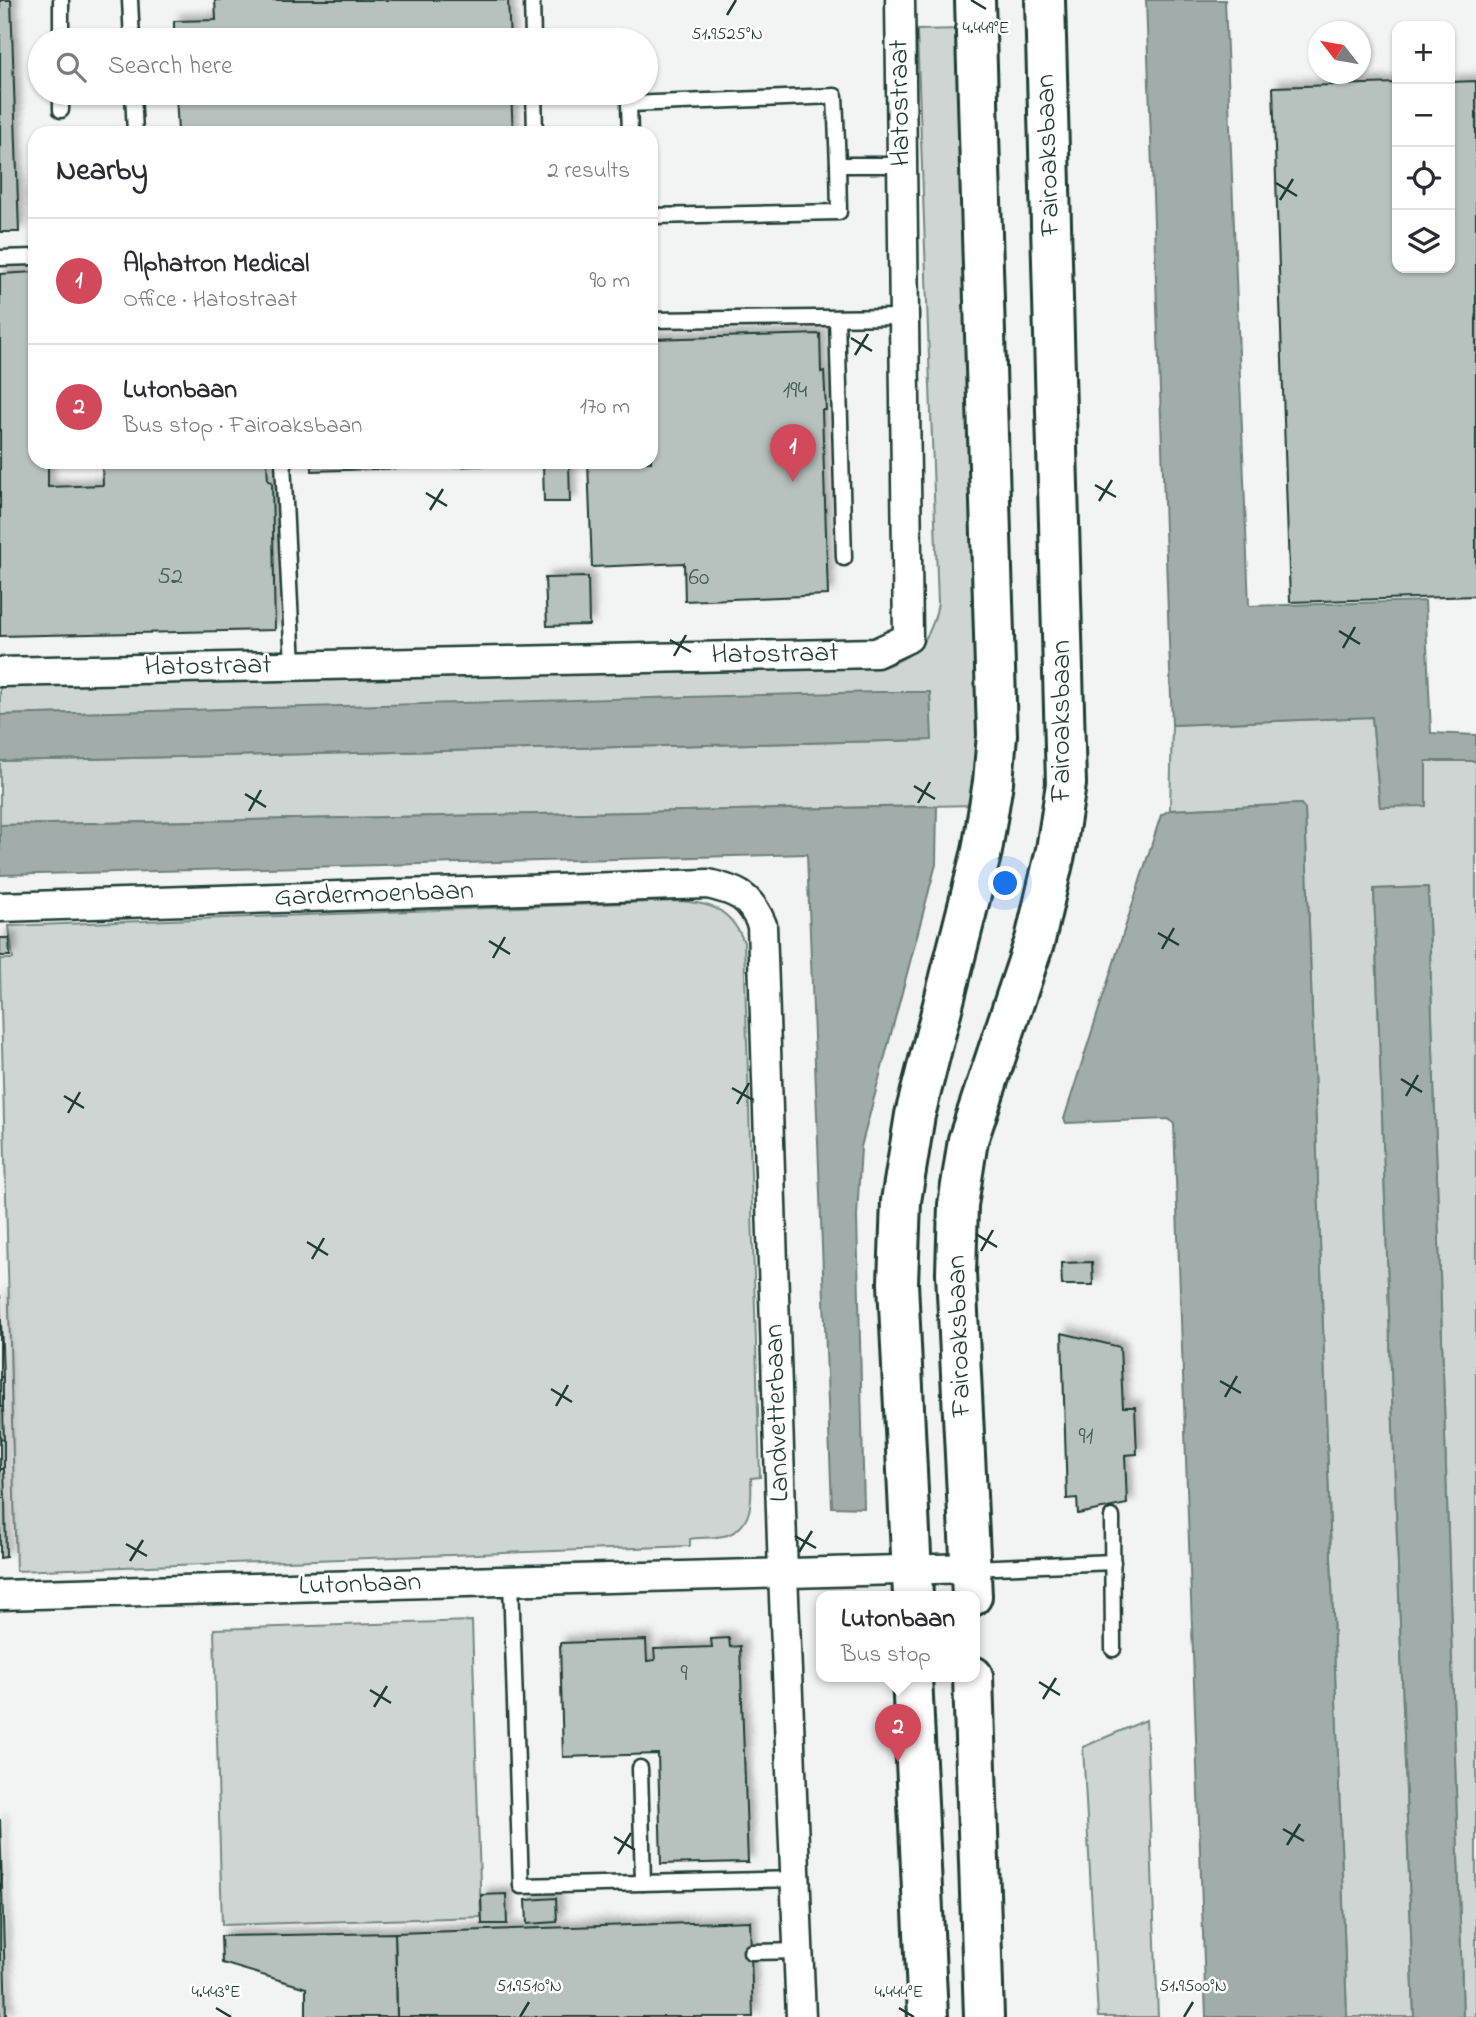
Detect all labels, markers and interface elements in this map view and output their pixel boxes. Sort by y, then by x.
text: 4.449°E [962,16,1010,42]
north arrow [1308,21,1371,84]
map controls [1392,21,1455,273]
button: + [1392,21,1455,84]
text: 51.9525°N [691,22,763,48]
search box [28,28,658,105]
street label: Hatostraat [879,39,923,167]
icon: search [52,48,90,86]
text: Search here [108,48,233,86]
street label: Fairoaksbaan [1026,73,1072,238]
button: − [1392,84,1455,147]
button: locate [1392,147,1455,210]
text: Nearby [56,150,148,194]
text: 2 results [547,155,630,188]
button: layers [1392,210,1455,273]
text: Alphatron Medical [123,246,309,284]
text: 1 [75,265,83,298]
text: 90 m [590,265,630,298]
text: Office · Hatostraat [123,284,297,317]
text: Lutonbaan [123,372,237,410]
house number: 194 [783,374,807,409]
text: 2 [73,391,85,424]
text: 170 m [580,391,630,424]
text: Bus stop · Fairoaksbaan [123,410,362,443]
pin: 1 [770,424,816,482]
house number: 52 [157,560,183,595]
house number: 60 [689,561,709,596]
street label: Hatostraat [711,633,839,677]
street label: Fairoaksbaan [1042,640,1083,803]
street label: Hatostraat [144,645,272,689]
your location [988,866,1022,900]
street label: Gardermoenbaan [273,871,475,919]
street label: Fairoaksbaan [937,1254,983,1419]
street label: Landvetterbaan [754,1323,802,1503]
house number: 91 [1079,1420,1094,1455]
street label: Lutonbaan [298,1562,422,1608]
popup [816,1591,980,1682]
text: Lutonbaan [841,1601,955,1639]
text: Bus stop [841,1639,931,1672]
house number: 9 [680,1657,688,1692]
pin: 2 [875,1704,921,1762]
text: 51.9510°N [496,1974,562,2000]
text: 51.9500°N [1159,1974,1227,2000]
text: 4.443°E [191,1980,241,2006]
text: 4.444°E [874,1980,924,2006]

